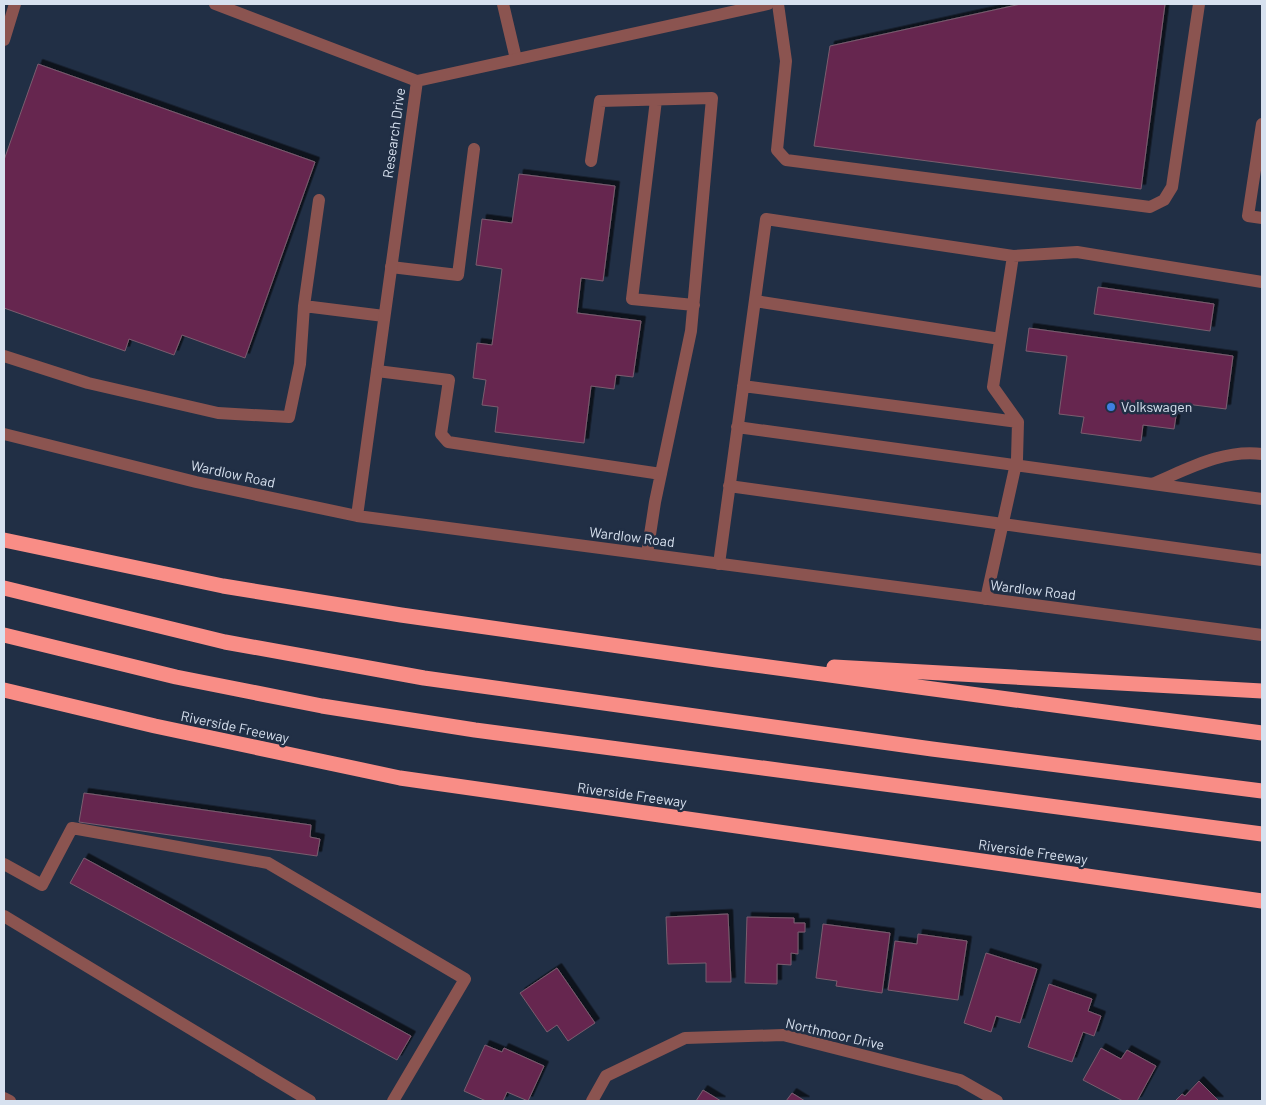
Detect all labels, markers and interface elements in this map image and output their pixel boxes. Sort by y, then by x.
street label: Research Drive [379,87,408,179]
place label: Volkswagen [1121,398,1192,415]
marker: Volkswagen [1105,401,1117,413]
street label: Wardlow Road [189,456,277,491]
street label: Wardlow Road [588,523,676,550]
street label: Wardlow Road [989,576,1077,603]
street label: Riverside Freeway [179,707,291,746]
street label: Riverside Freeway [576,778,688,811]
street label: Riverside Freeway [977,835,1089,868]
street label: Northmoor Drive [784,1014,886,1053]

